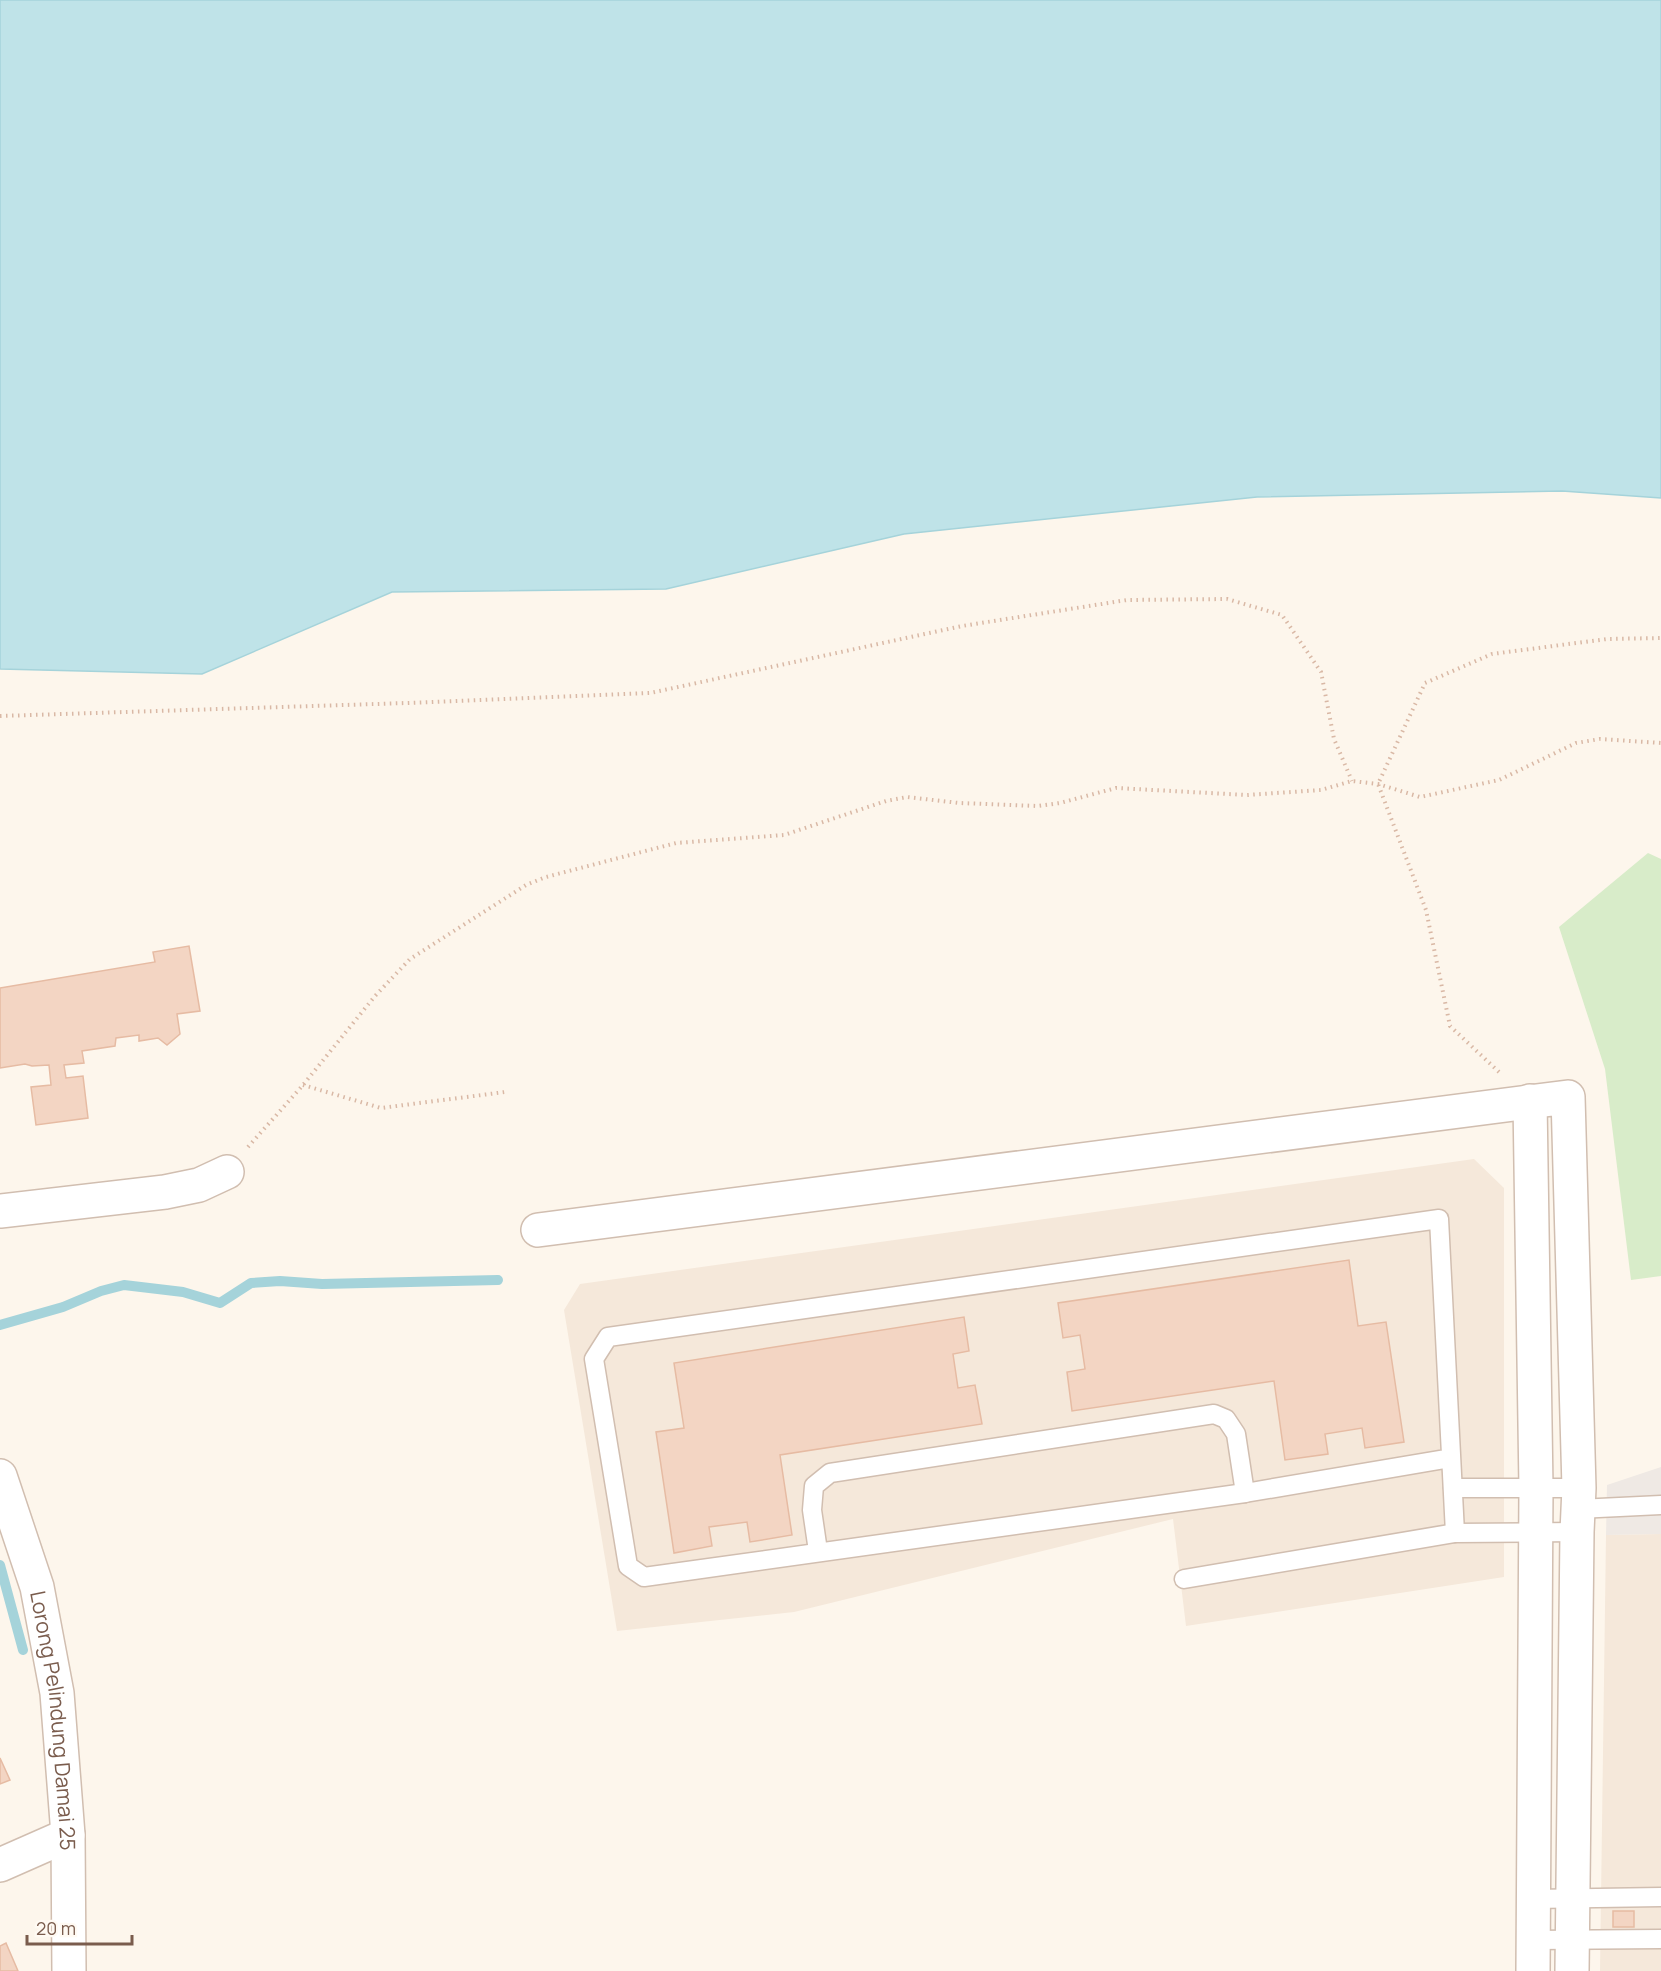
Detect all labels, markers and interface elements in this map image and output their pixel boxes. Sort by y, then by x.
street label: Lorong Pelindung Damai 25 [24,1588,82,1851]
scale bar [27,1908,132,1946]
text: 20 m [36,1916,76,1940]

